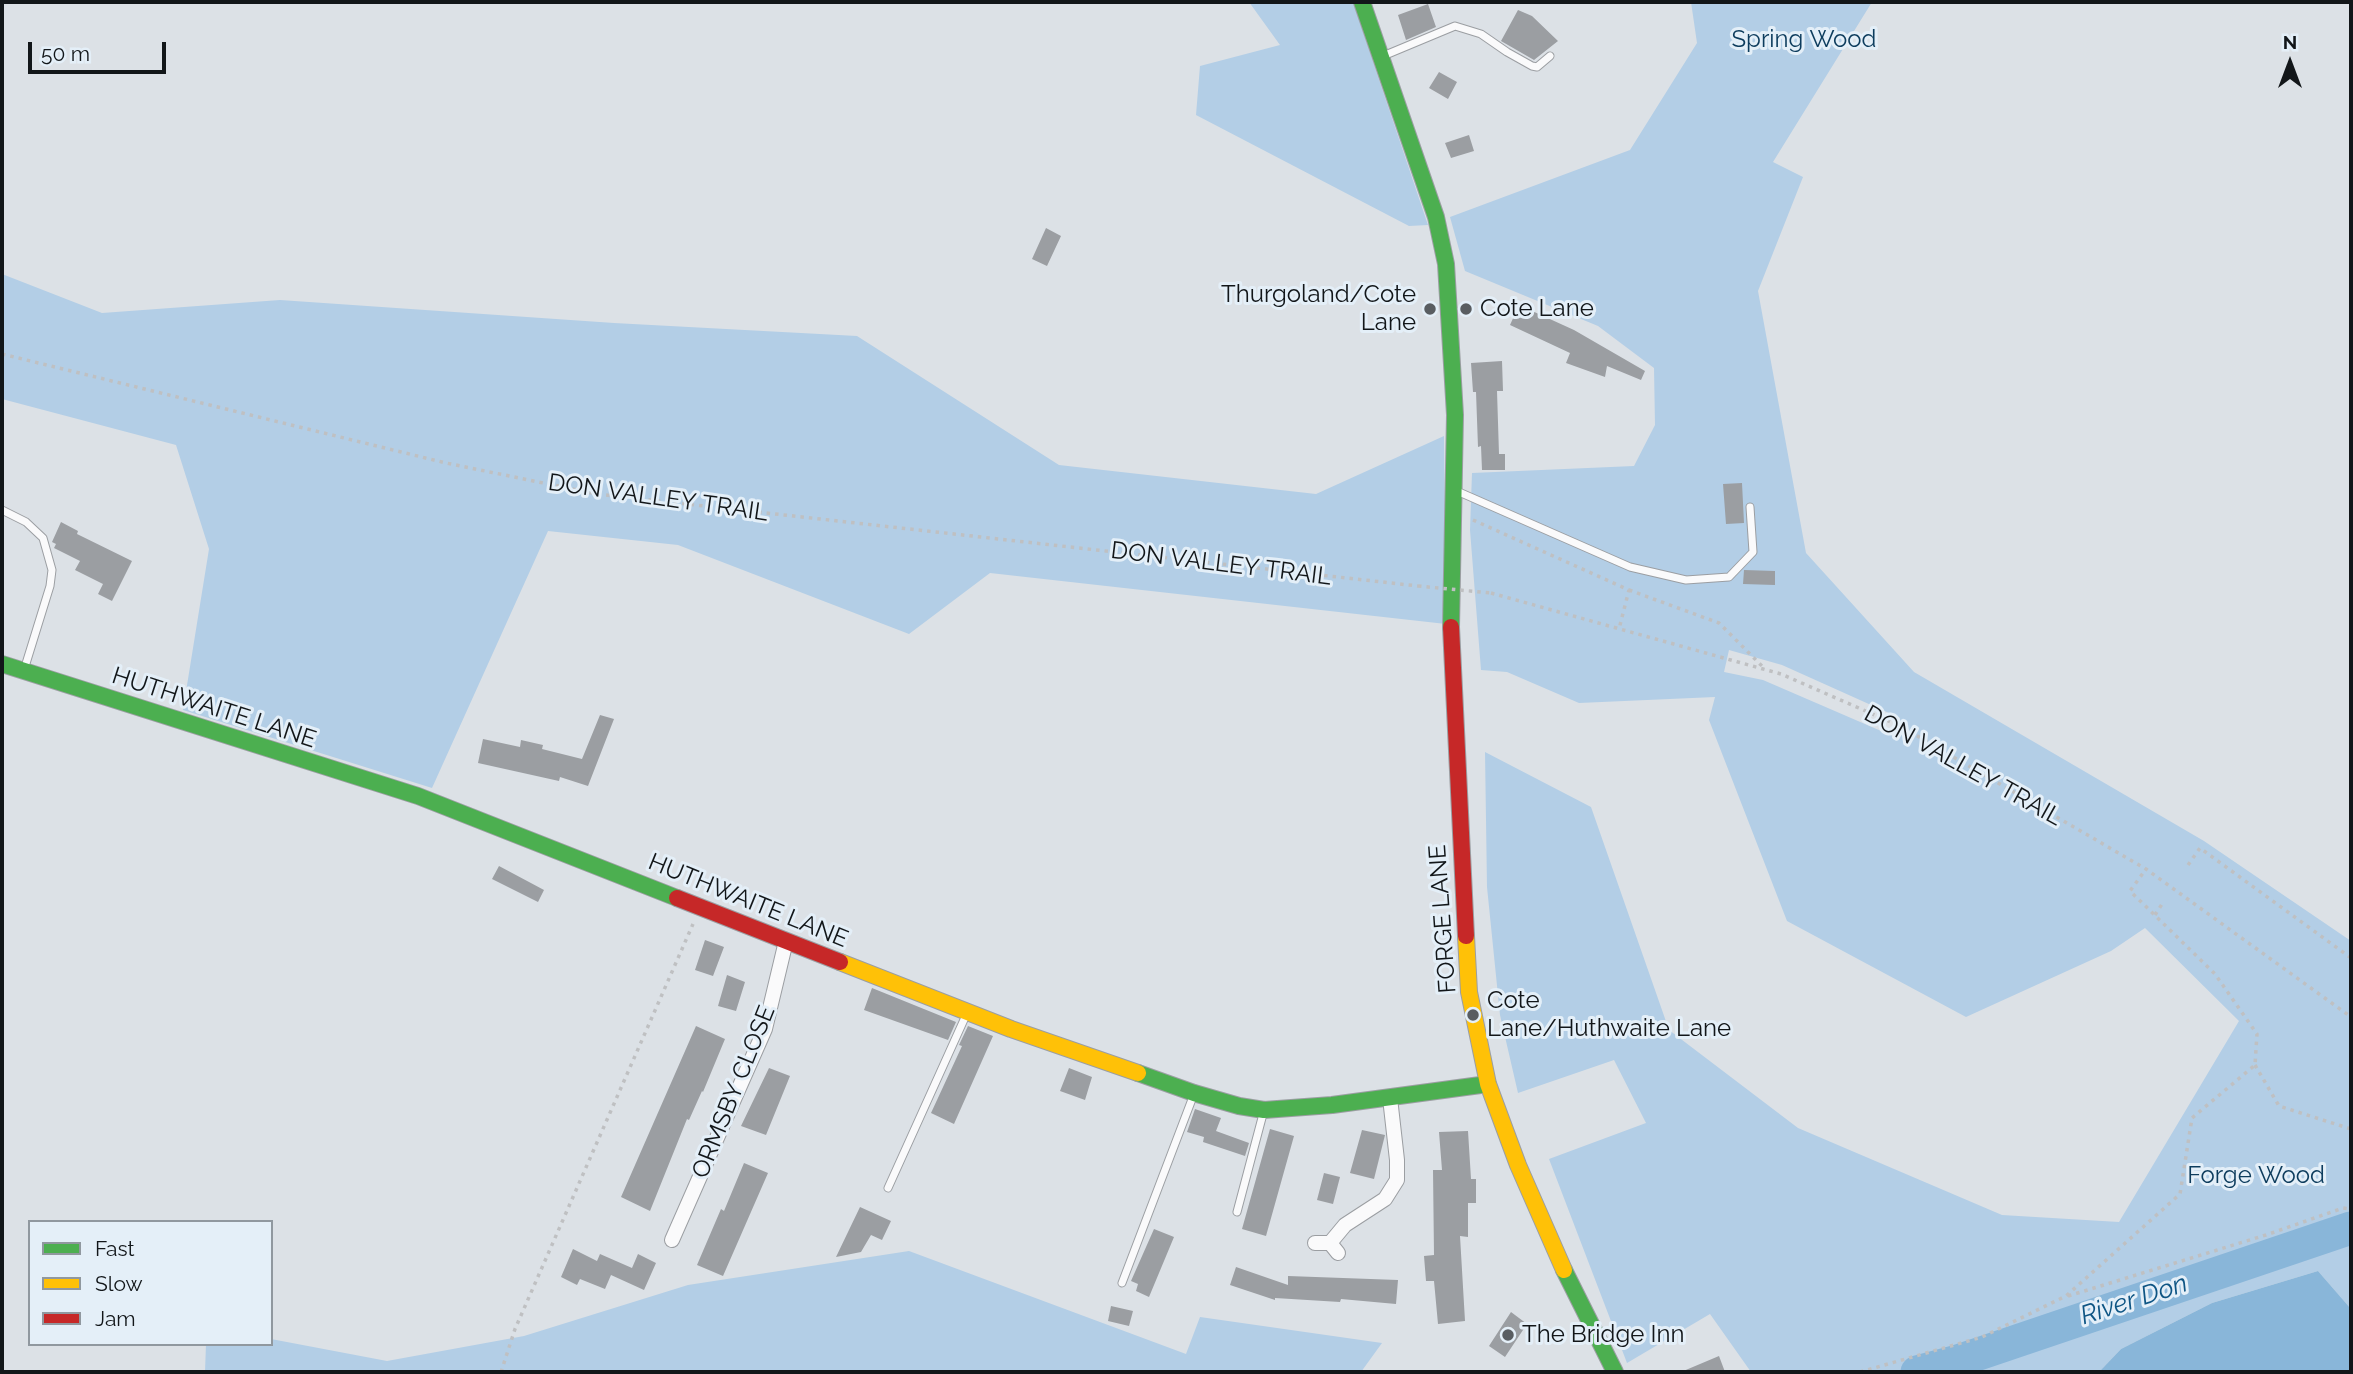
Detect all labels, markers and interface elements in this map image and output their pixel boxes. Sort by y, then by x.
park label: Spring Wood [1732,26,1876,54]
scale bar [32,28,170,72]
north arrow [2255,28,2325,98]
text: N [2283,31,2297,53]
text: 50 m [41,41,90,66]
place label: Thurgoland/Cote Lane [1221,281,1416,337]
place label: Cote Lane [1480,295,1594,323]
marker: Thurgoland/Cote Lane [1422,301,1438,317]
marker: Cote Lane [1458,301,1474,317]
street label: DON VALLEY TRAIL [546,468,770,528]
street label: DON VALLEY TRAIL [1109,536,1333,592]
street label: HUTHWAITE LANE [108,661,320,755]
street label: DON VALLEY TRAIL [1859,700,2067,832]
street label: FORGE LANE [1423,844,1463,994]
street label: HUTHWAITE LANE [644,848,852,954]
place label: Cote Lane/Huthwaite Lane [1487,987,1731,1043]
street label: ORMSBY CLOSE [686,1002,782,1182]
marker: Cote Lane/Huthwaite Lane [1465,1007,1481,1023]
park label: Forge Wood [2187,1162,2325,1190]
legend [28,1220,273,1346]
text: Fast [95,1236,135,1261]
water label: River Don [2076,1268,2192,1332]
text: Slow [95,1271,143,1296]
text: Jam [95,1306,136,1331]
place label: The Bridge Inn [1522,1321,1684,1349]
marker: The Bridge Inn [1500,1327,1516,1343]

